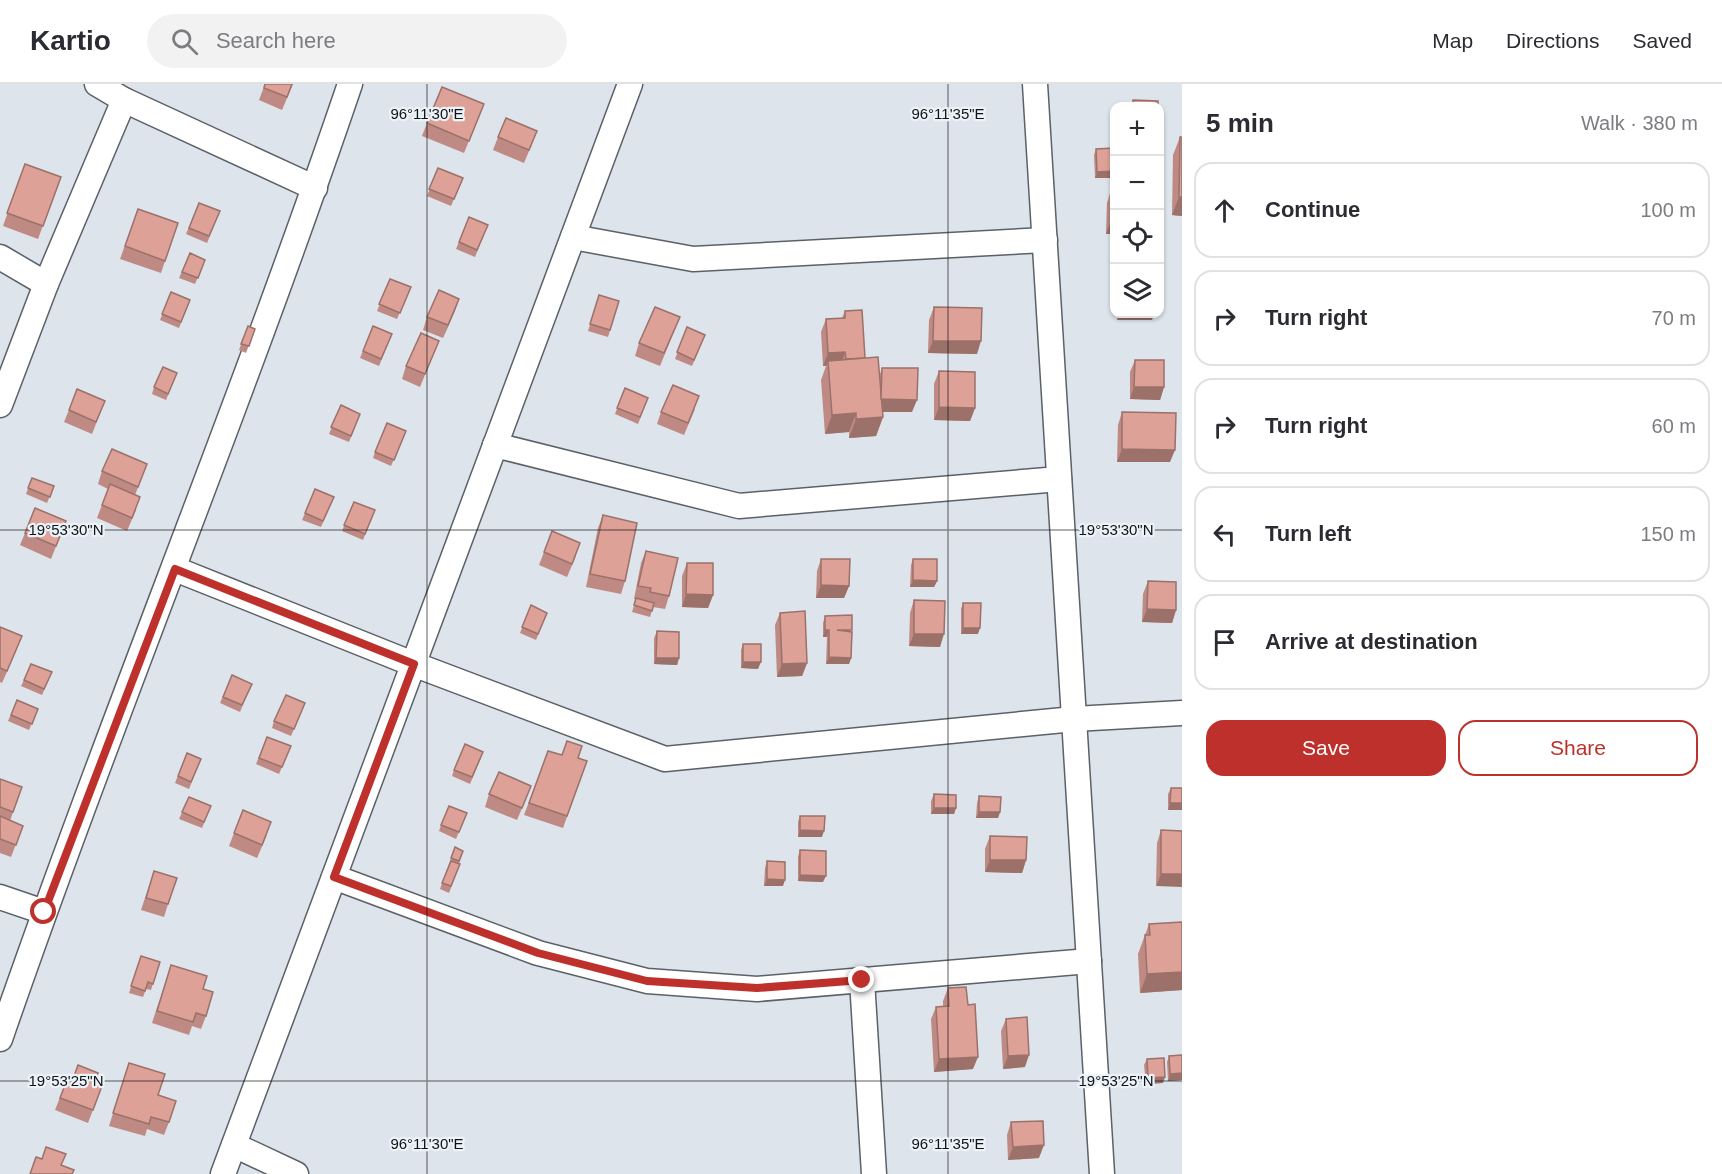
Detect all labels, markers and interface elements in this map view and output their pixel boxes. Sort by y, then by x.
search box [147,14,567,68]
text: Kartio [30,25,111,56]
icon: search [168,25,201,58]
text: Search here [216,28,336,53]
text: Map [1432,29,1473,52]
text: Directions [1506,29,1599,52]
text: Saved [1632,29,1692,52]
map controls [1110,102,1164,318]
button: + [1110,102,1164,156]
text: 96°11'30"E [390,105,464,122]
text: 96°11'35"E [911,105,985,122]
text: 5 min [1206,108,1274,138]
text: Walk · 380 m [1581,112,1698,134]
button: − [1110,156,1164,210]
icon: ahead [1208,194,1241,227]
text: Continue [1265,197,1360,222]
text: 100 m [1640,199,1696,221]
button: locate [1110,210,1164,264]
button: layers [1110,264,1164,318]
icon: right [1208,302,1241,335]
text: Turn right [1265,305,1367,330]
text: 70 m [1652,307,1696,329]
icon: right [1208,410,1241,443]
text: Turn right [1265,413,1367,438]
text: 60 m [1652,415,1696,437]
icon: left [1208,518,1241,551]
text: 19°53'30"N [28,521,104,538]
text: 19°53'30"N [1078,521,1154,538]
text: Turn left [1265,521,1351,546]
text: 150 m [1640,523,1696,545]
icon: arrive [1208,626,1241,659]
text: Arrive at destination [1265,629,1478,654]
button: Save [1206,720,1446,776]
button: Share [1458,720,1698,776]
route start [30,898,56,924]
route end [848,966,874,992]
text: 19°53'25"N [28,1072,104,1089]
text: 19°53'25"N [1078,1072,1154,1089]
text: 96°11'30"E [390,1135,464,1152]
text: 96°11'35"E [911,1135,985,1152]

